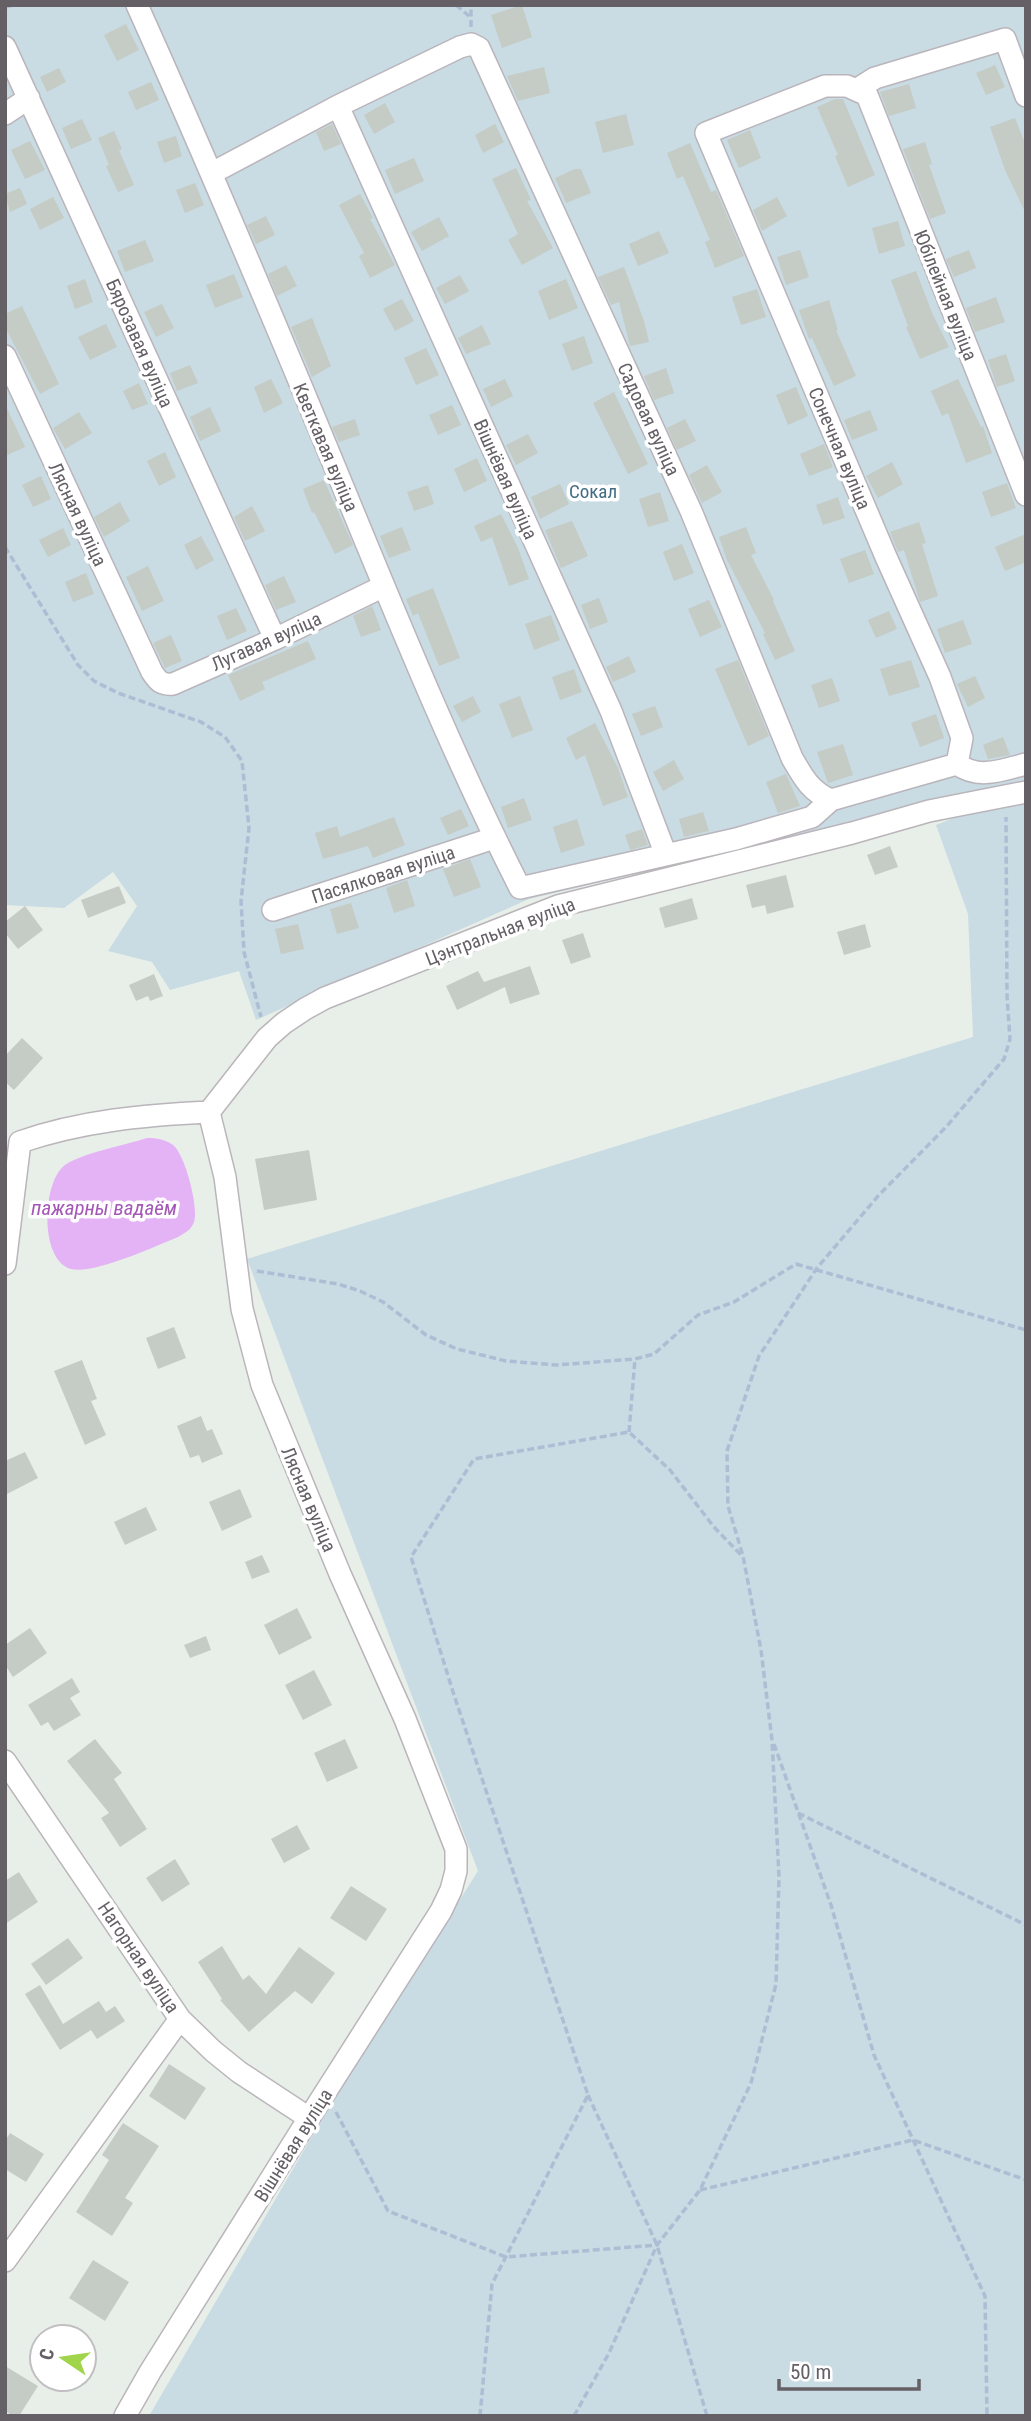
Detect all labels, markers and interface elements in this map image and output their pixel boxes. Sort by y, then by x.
street label: Юбілейная вуліца [909,227,982,364]
street label: Бярозавая вуліца [101,275,178,411]
street label: Садовая вуліца [612,359,685,479]
street label: Кветкавая вуліца [288,379,363,515]
street label: Сонечная вуліца [803,384,876,513]
street label: Вішнёвая вуліца [469,416,542,543]
street label: Лясная вуліца [43,459,112,570]
park label: Сокал [569,480,617,503]
street label: Лугавая вуліца [208,607,325,676]
street label: Пасялковая вуліца [309,840,458,908]
street label: Цэнтральная вуліца [422,892,578,971]
water label: пажарны вадаём [31,1196,177,1220]
street label: Лясная вуліца [276,1443,341,1555]
street label: Нагорная вуліца [93,1897,184,2017]
street label: Вішнёвая вуліца [249,2084,337,2206]
north arrow [28,2323,98,2393]
text: С [34,2346,59,2362]
scale bar [779,2348,919,2392]
text: 50 m [790,2360,831,2384]

